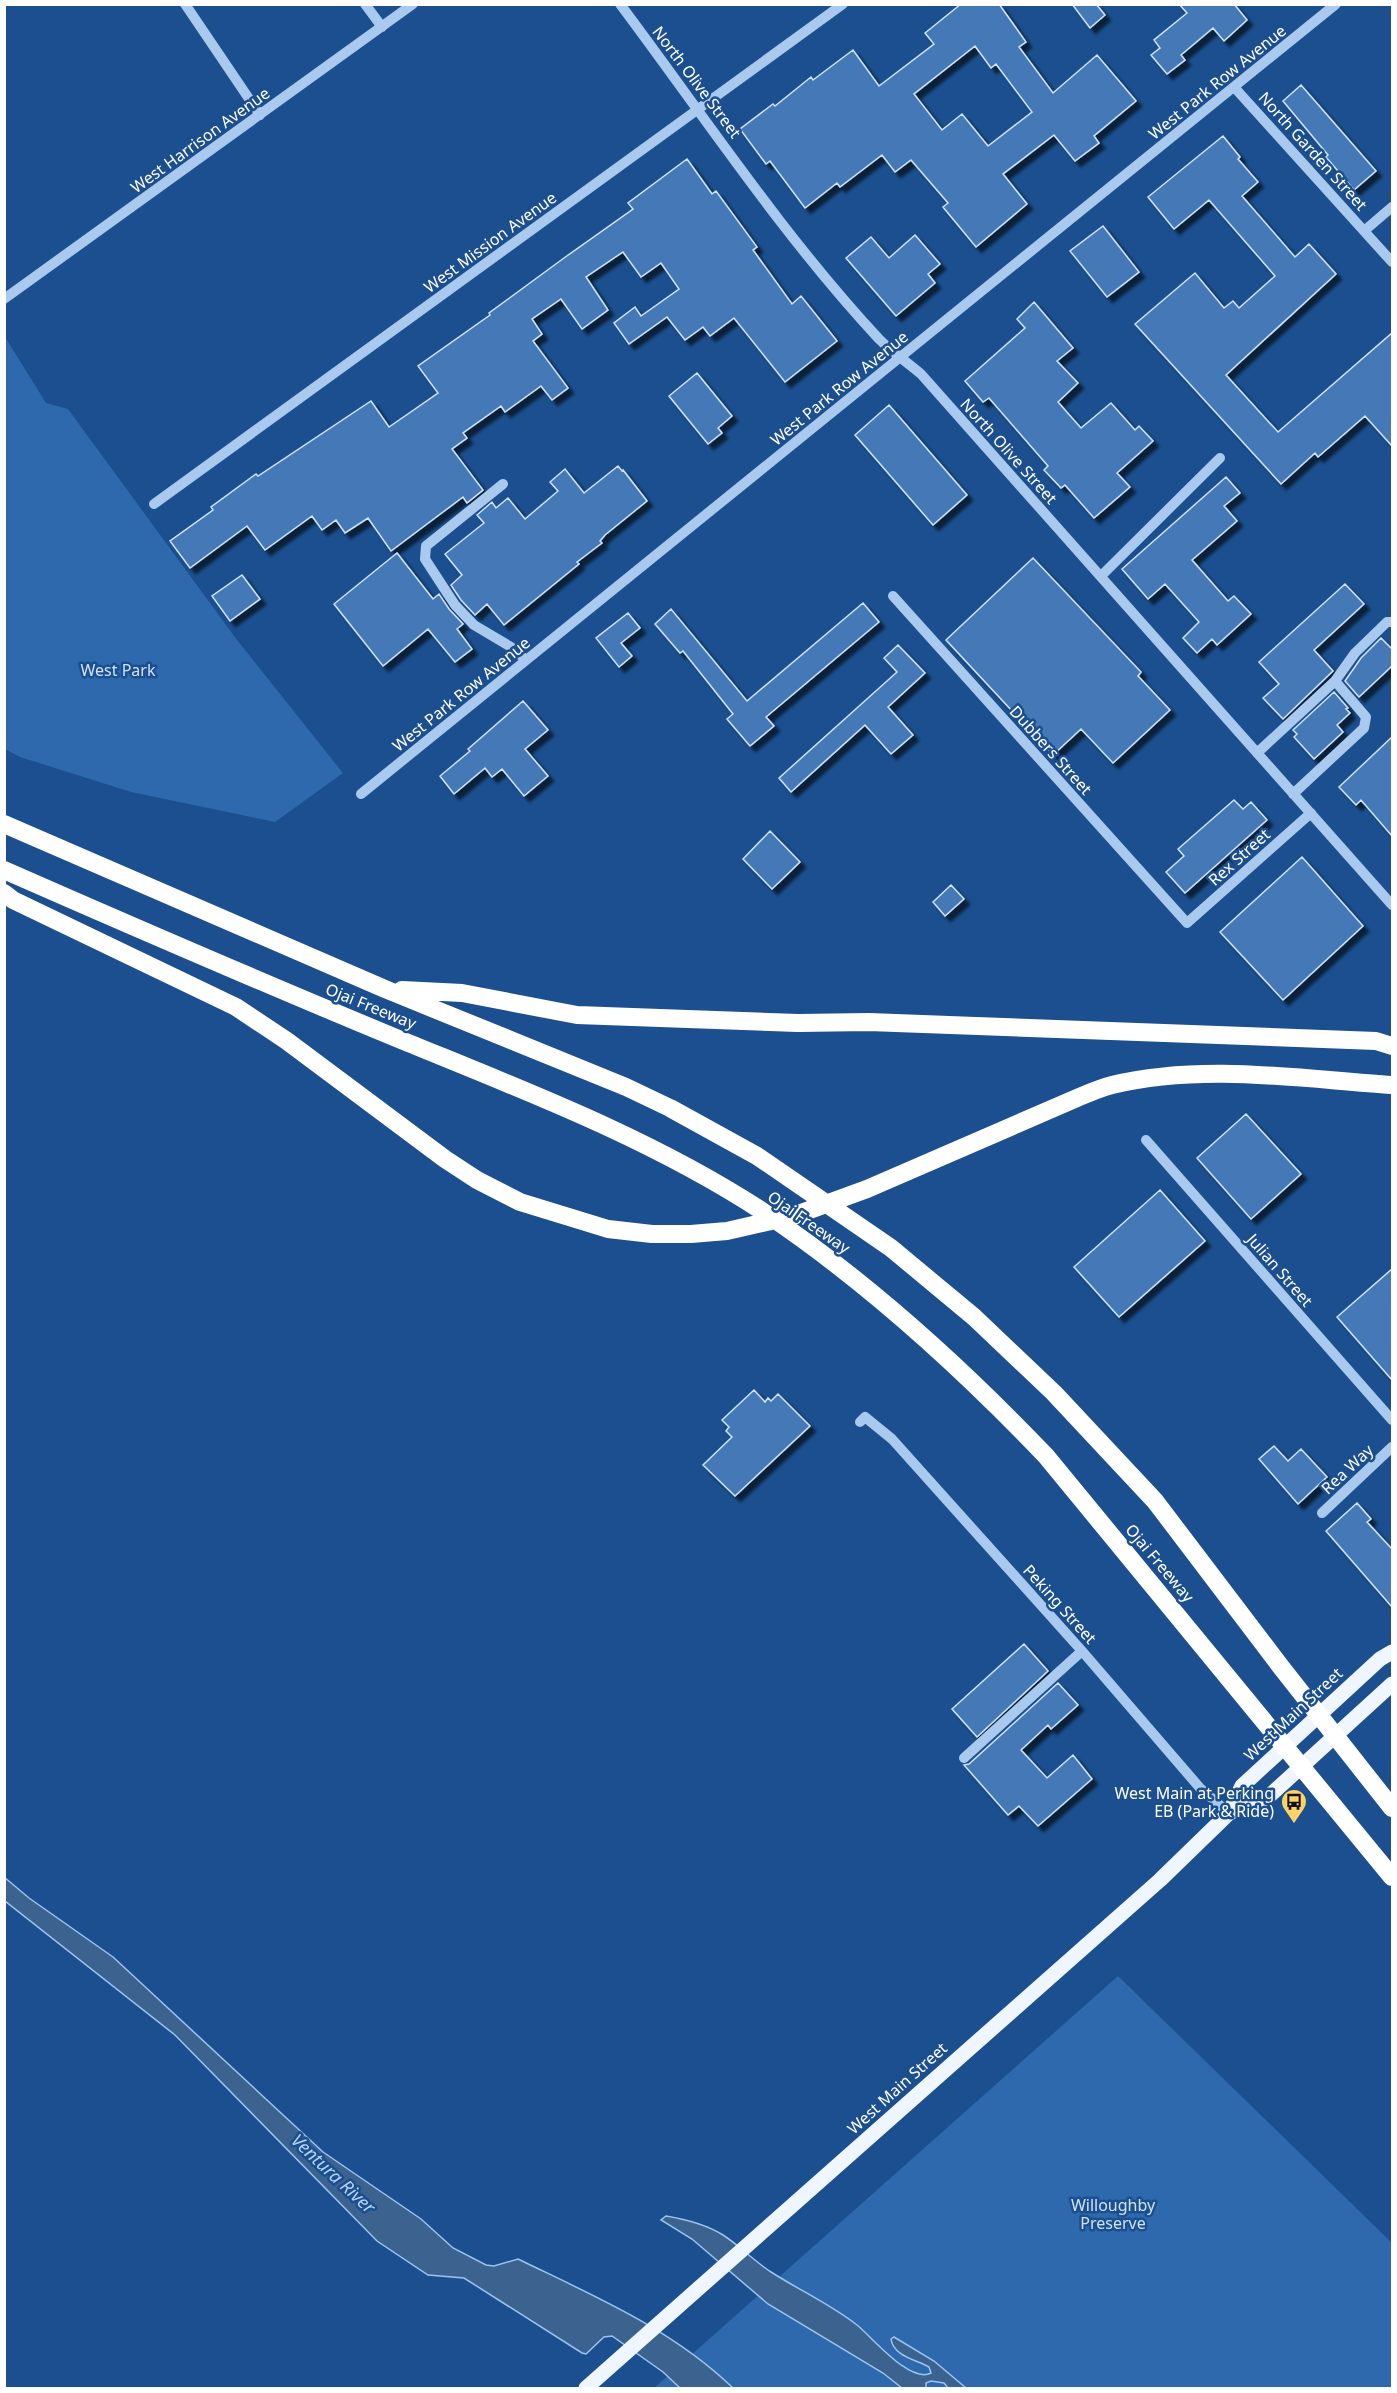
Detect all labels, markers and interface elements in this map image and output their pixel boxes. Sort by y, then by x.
street label: West Park Row Avenue [1143,20,1291,144]
street label: North Olive Street [648,21,747,143]
street label: West Harrison Avenue [126,82,274,198]
street label: North Garden Street [1254,87,1372,215]
street label: West Mission Avenue [419,186,561,298]
street label: West Park Row Avenue [765,326,913,450]
street label: North Olive Street [956,393,1062,509]
street label: West Park Row Avenue [387,632,535,756]
park label: West Park [81,659,156,681]
street label: Dubbers Street [1005,701,1097,800]
street label: Rex Street [1203,823,1275,891]
street label: Ojai Freeway [322,978,420,1034]
street label: Ojai Freeway [763,1185,855,1259]
street label: Julian Street [1241,1227,1318,1311]
street label: Rea Way [1316,1439,1378,1499]
street label: Ojai Freeway [1121,1519,1200,1607]
street label: Peking Street [1018,1560,1102,1649]
street label: West Main Street [1239,1662,1347,1766]
place label: West Main at Perking EB (Park & Ride) [1115,1782,1274,1822]
bus stop icon: West Main at Perking EB (Park & Ride) [1279,1787,1309,1825]
street label: West Main Street [842,2037,952,2139]
water label: Ventura River [287,2128,381,2219]
park label: Willoughby Preserve [1071,2194,1156,2234]

